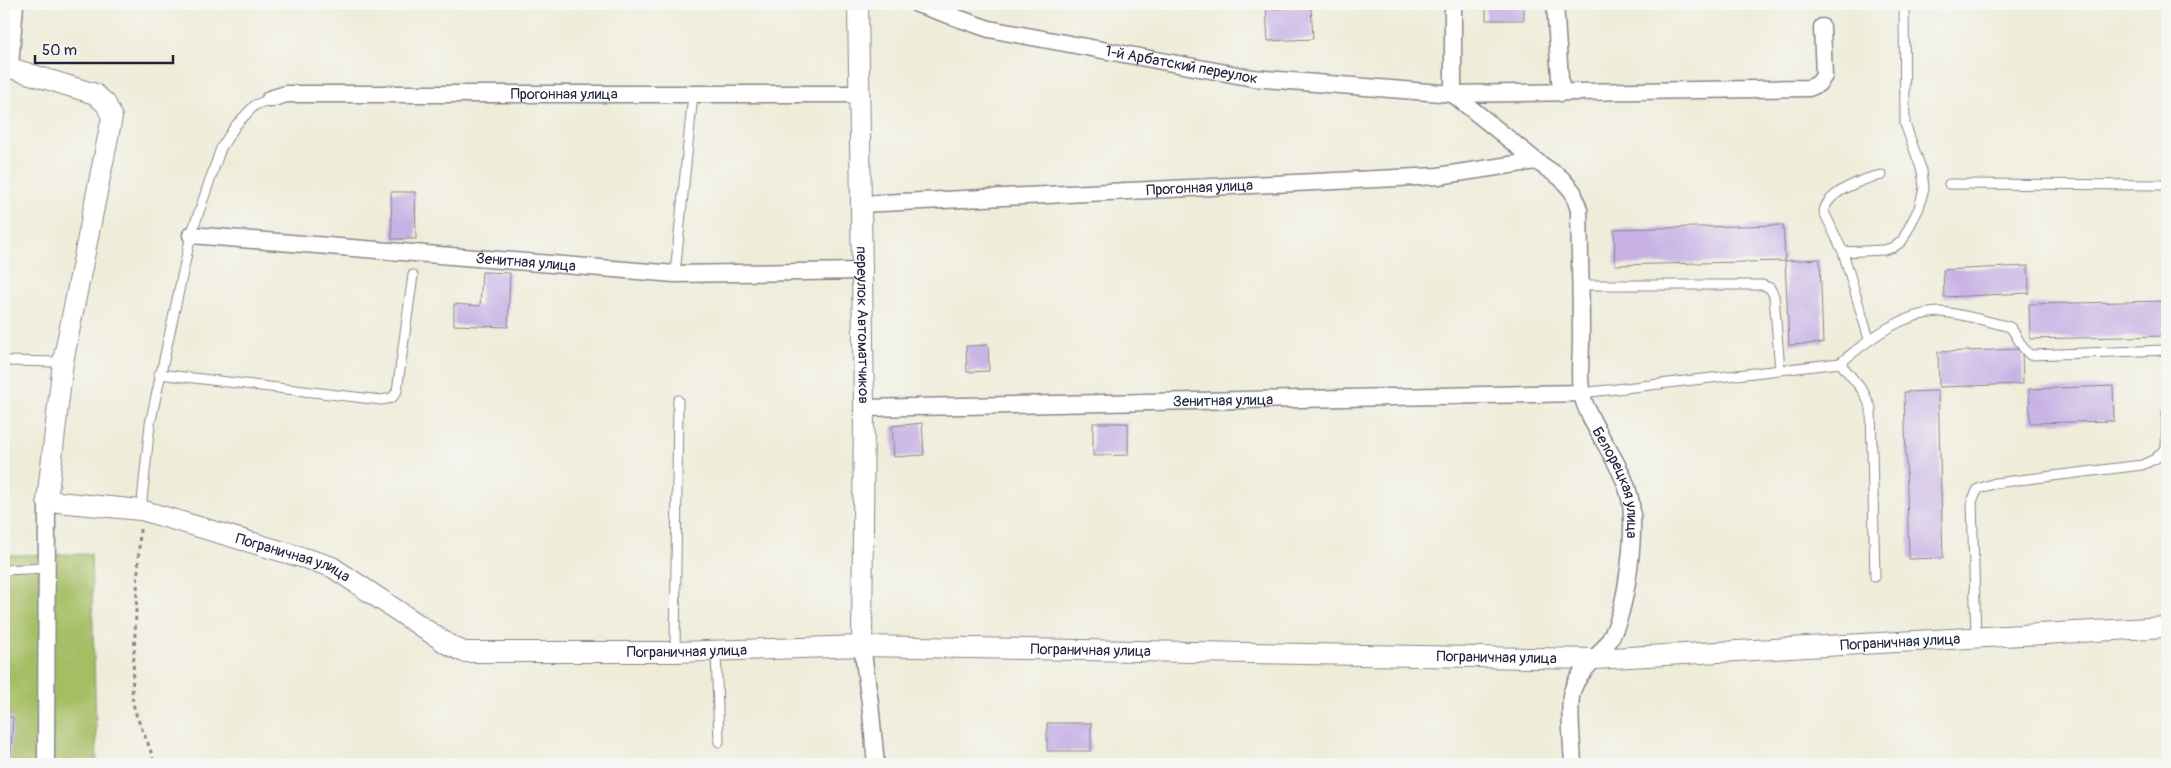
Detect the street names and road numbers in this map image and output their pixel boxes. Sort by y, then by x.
street label: 1-й Арбатский переулок [1104,42,1259,88]
street label: Прогонная улица [511,85,618,104]
street label: Прогонная улица [1146,176,1254,200]
street label: переулок Автоматчиков [852,246,873,404]
street label: Зенитная улица [475,249,577,276]
street label: Зенитная улица [1173,390,1273,412]
street label: Белорецкая улица [1587,424,1641,539]
street label: Пограничная улица [233,529,354,587]
street label: Пограничная улица [1840,630,1961,655]
street label: Пограничная улица [1030,640,1151,661]
street label: Пограничная улица [627,641,747,662]
street label: Пограничная улица [1436,647,1557,668]

